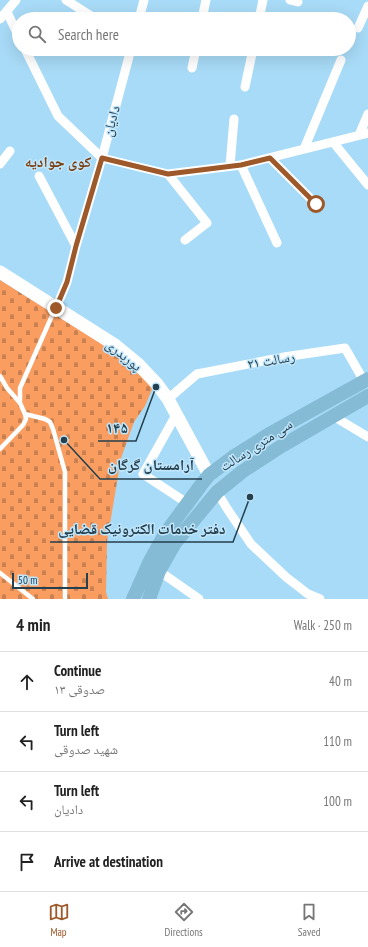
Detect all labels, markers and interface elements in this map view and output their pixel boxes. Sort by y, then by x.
search box [12,12,356,56]
icon: search [26,23,48,45]
text: Search here [58,25,119,44]
street label: دادیان [98,103,124,139]
district label: کوی جوادیه [25,152,92,171]
route start [307,195,325,213]
route end [47,299,65,317]
street label: پوربدری [102,335,146,375]
street label: ۲۱ رسالت [246,347,296,373]
callout: ۱۴۵ [98,414,136,441]
street label: سی متری رسالت [216,415,296,475]
text: ۱۴۵ [106,418,128,437]
callout: آرامستان گرگان [100,452,202,479]
text: آرامستان گرگان [108,455,195,474]
callout: دفتر خدمات الکترونیک قضایی [50,515,233,542]
text: دفتر خدمات الکترونیک قضایی [58,519,226,538]
scale bar [12,571,88,590]
text: 50 m [18,573,37,587]
text: 4 min [16,614,50,636]
text: Walk · 250 m [294,617,352,634]
text: Continue [54,661,101,680]
icon: ahead [16,671,38,693]
text: 40 m [329,673,352,690]
text: ۱۳ صدوقی [54,681,105,698]
text: Turn left [54,721,99,740]
icon: left [16,731,38,753]
text: 110 m [323,733,352,750]
text: شهید صدوقی [54,741,118,758]
text: Turn left [54,781,99,800]
icon: left [16,791,38,813]
text: 100 m [323,793,352,810]
text: دادیان [54,801,83,818]
icon: arrive [16,851,38,873]
text: Arrive at destination [54,852,163,871]
tab: Map [48,901,70,939]
tab: Directions [165,901,203,939]
tab: Saved [298,901,320,939]

